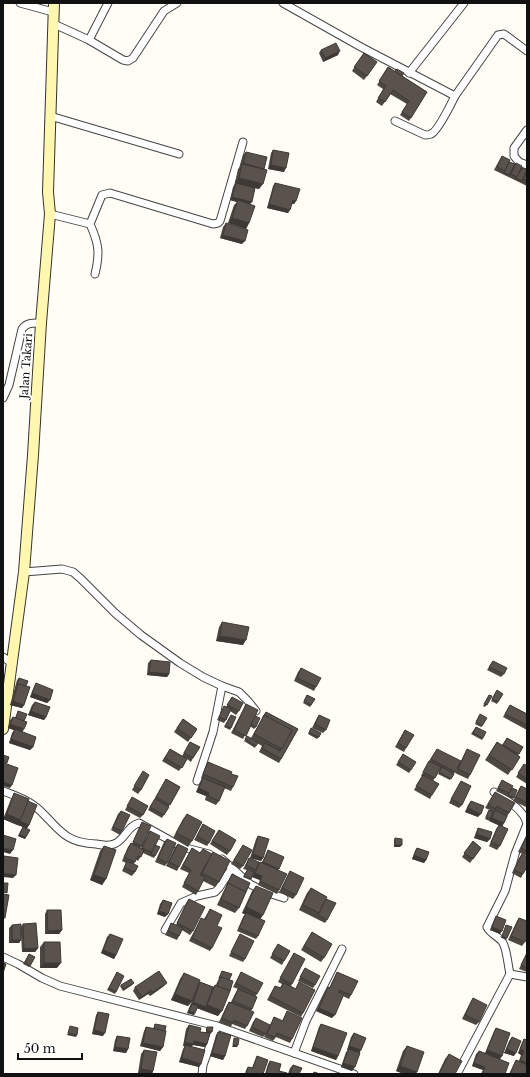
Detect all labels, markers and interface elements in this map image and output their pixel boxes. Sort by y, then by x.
street label: Jalan Takari [17,332,35,401]
scale bar [18,1035,82,1061]
text: 50 m [24,1041,56,1056]

